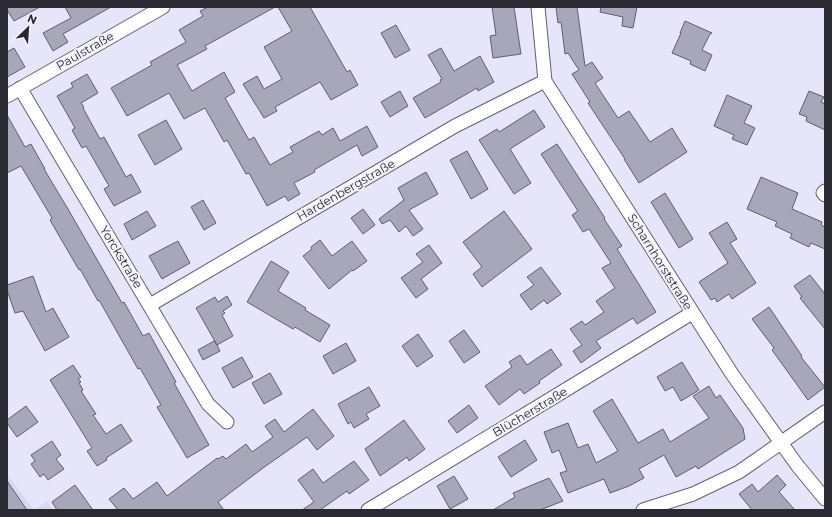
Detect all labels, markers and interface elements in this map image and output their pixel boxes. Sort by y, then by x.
north arrow [8,8,48,48]
text: N [25,11,39,27]
street label: Paulstraße [53,28,116,73]
street label: Hardenbergstraße [294,155,397,224]
street label: Scharnhorststraße [625,211,696,313]
street label: Yorckstraße [97,223,146,291]
street label: Blücherstraße [490,383,570,440]

